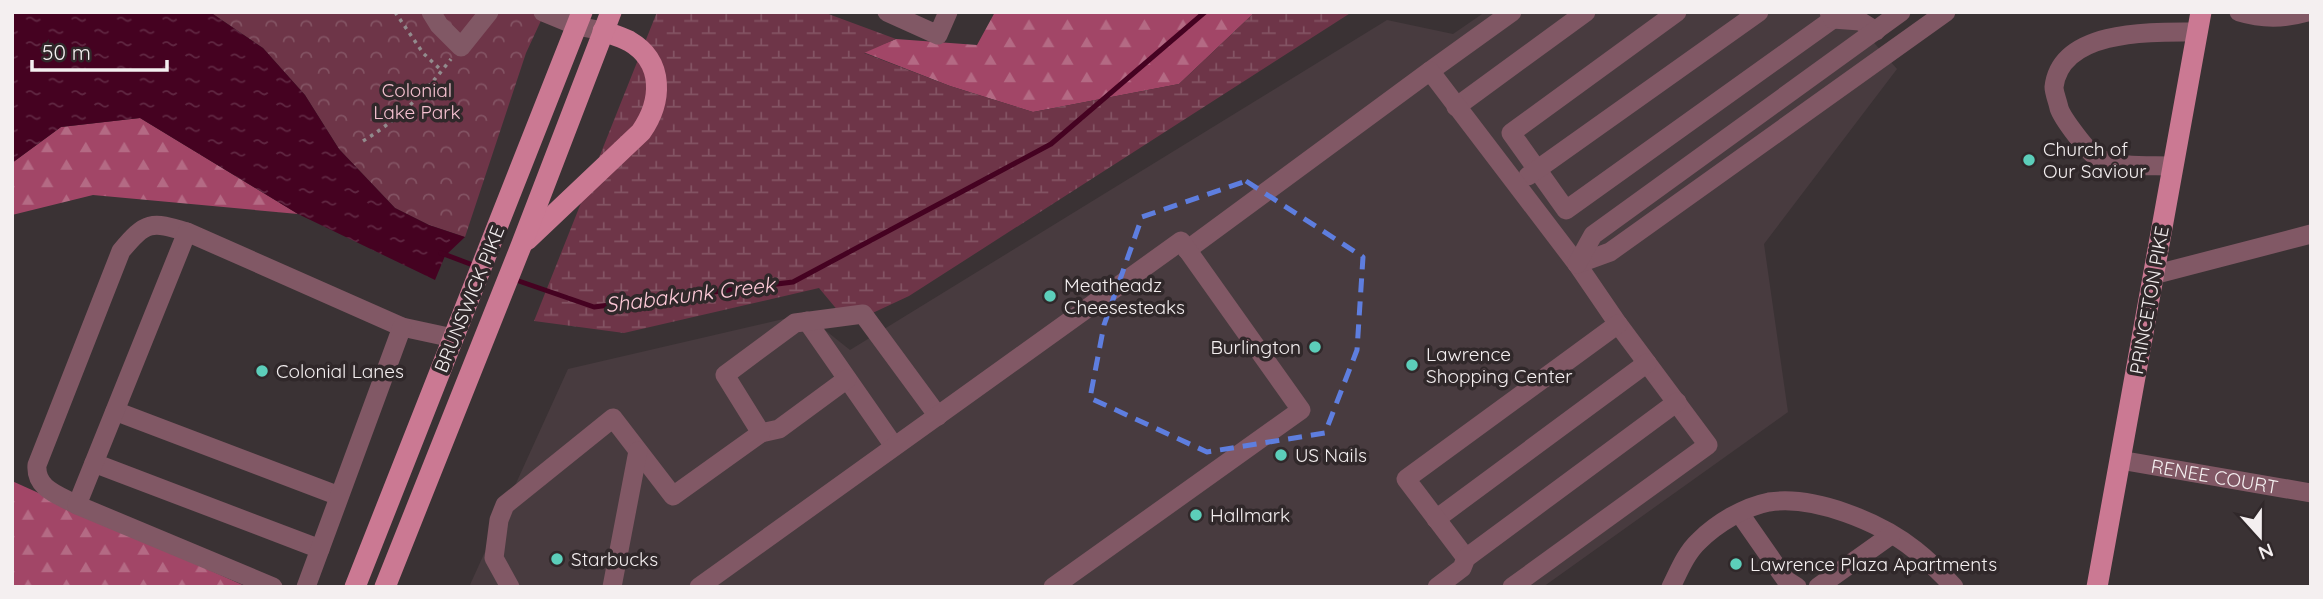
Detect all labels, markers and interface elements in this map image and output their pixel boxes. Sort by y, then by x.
scale bar [32,28,166,72]
text: 50 m [42,39,91,65]
park label: Colonial Lake Park [373,78,461,124]
place label: Church of Our Saviour [2043,137,2147,183]
marker: Church of Our Saviour [2021,152,2037,168]
street label: BRUNSWICK PIKE [429,222,509,376]
street label: PRINCETON PIKE [2124,224,2174,376]
water label: Shabakunk Creek [604,271,778,317]
place label: Meatheadz Cheesesteaks [1064,273,1185,319]
marker: Meatheadz Cheesesteaks [1042,288,1058,304]
place label: Burlington [1210,335,1301,359]
marker: Burlington [1307,339,1323,355]
place label: Lawrence Shopping Center [1426,342,1573,388]
marker: Lawrence Shopping Center [1404,357,1420,373]
place label: Colonial Lanes [276,359,404,383]
marker: Colonial Lanes [254,363,270,379]
place label: US Nails [1295,443,1367,467]
marker: US Nails [1273,447,1289,463]
street label: RENEE COURT [2149,454,2280,499]
north arrow [2225,501,2295,571]
place label: Hallmark [1210,503,1290,527]
marker: Hallmark [1188,507,1204,523]
text: N [2255,538,2277,566]
place label: Starbucks [571,547,658,571]
marker: Starbucks [549,551,565,567]
place label: Lawrence Plaza Apartments [1750,552,1997,576]
marker: Lawrence Plaza Apartments [1728,556,1744,572]

